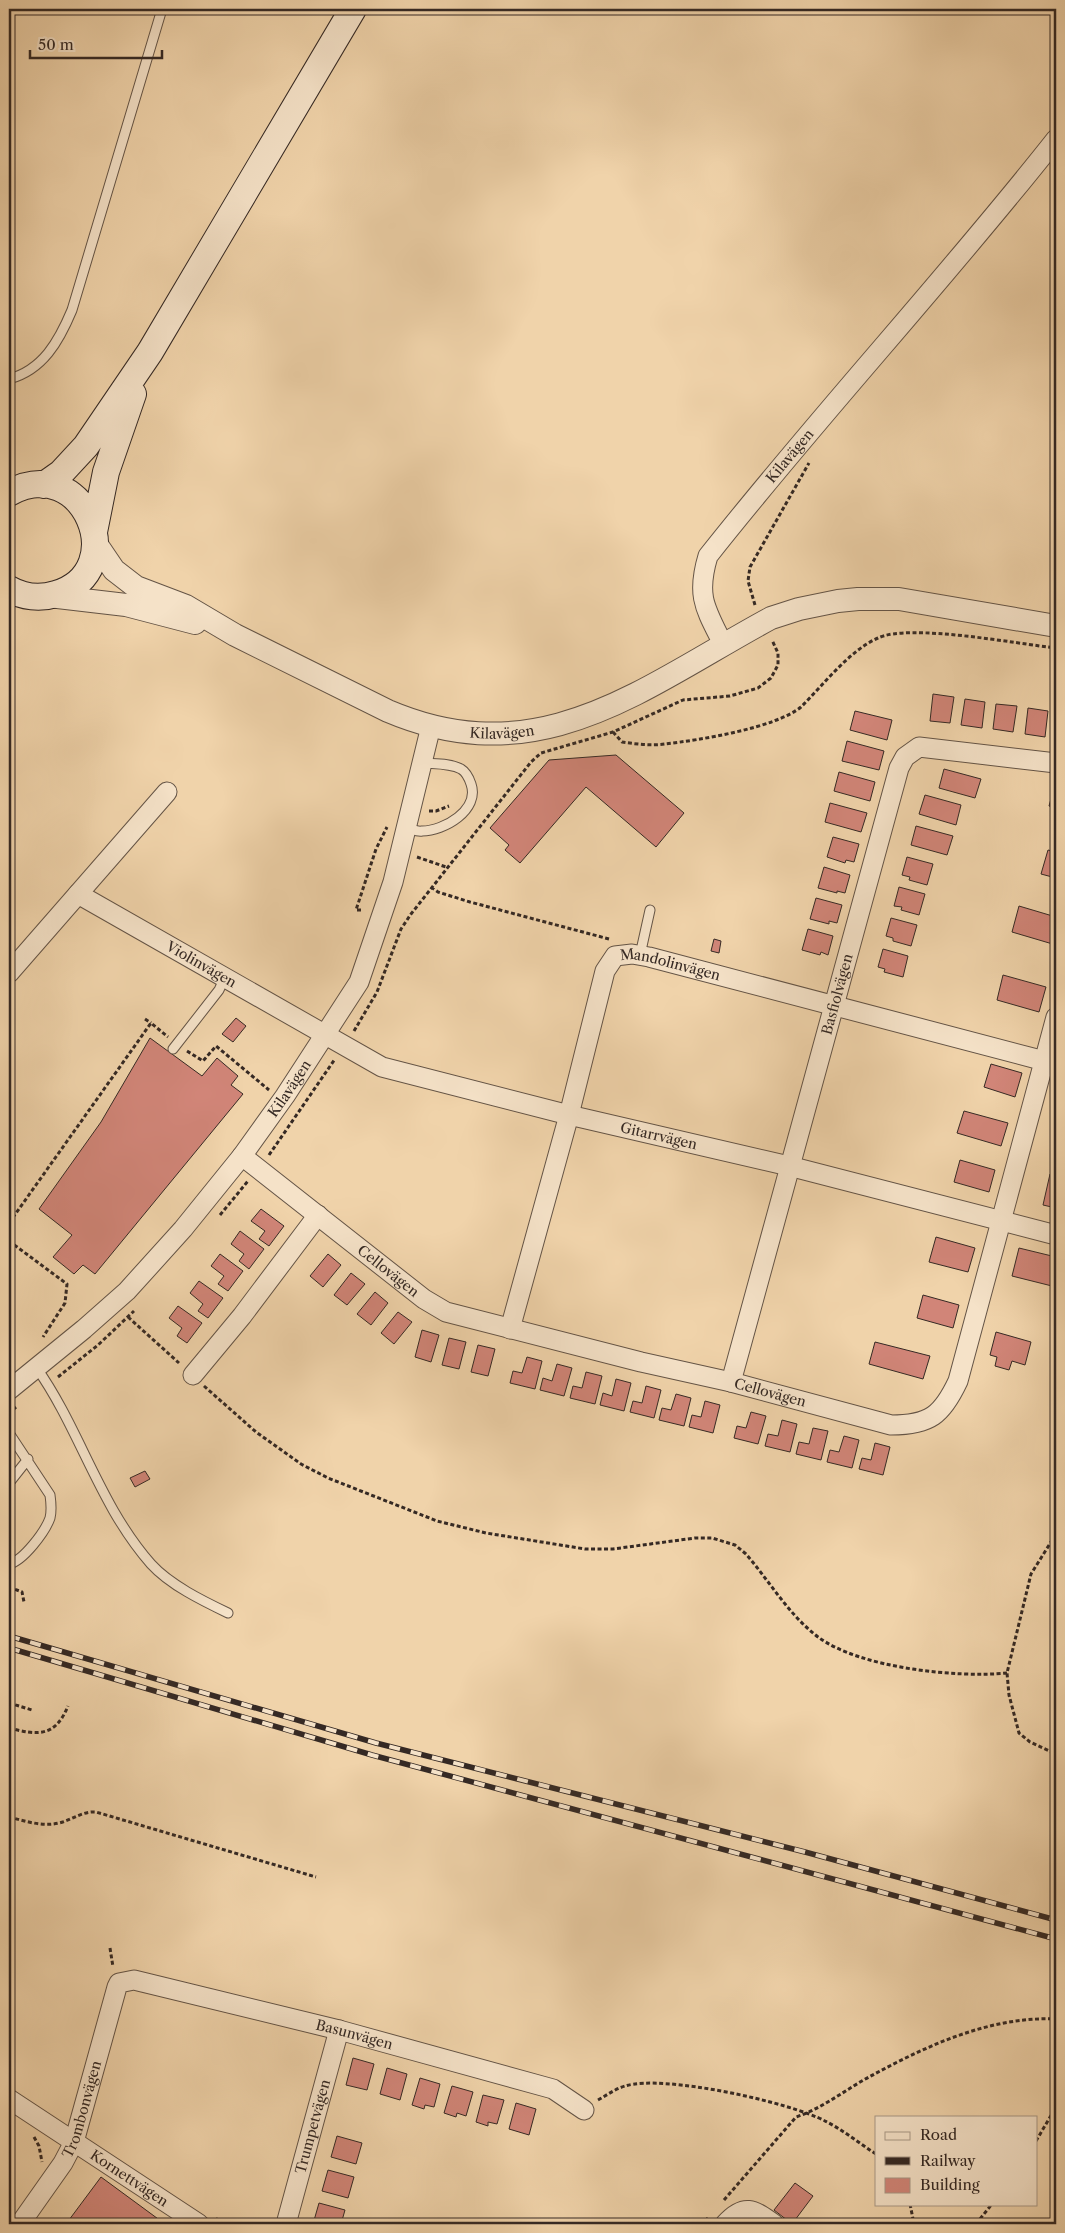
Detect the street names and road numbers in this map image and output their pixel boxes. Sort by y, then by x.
street label: Kilavägen [762,425,818,487]
street label: Kilavägen [469,721,536,743]
street label: Violinvägen [162,937,240,992]
street label: Mandolinvägen [619,945,723,984]
street label: Basfiolvägen [817,951,857,1037]
street label: Kilavägen [264,1056,315,1121]
street label: Gitarrvägen [619,1118,699,1153]
street label: Cellovägen [354,1241,423,1301]
street label: Cellovägen [732,1374,808,1411]
street label: Basunvägen [314,2016,395,2053]
street label: Trombonvägen [58,2058,105,2161]
street label: Trumpetvägen [291,2077,334,2176]
street label: Kornettvägen [87,2146,172,2211]

